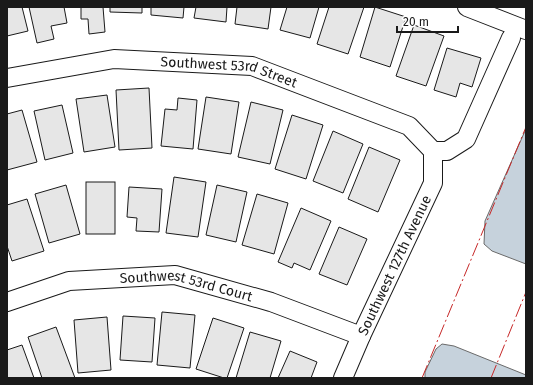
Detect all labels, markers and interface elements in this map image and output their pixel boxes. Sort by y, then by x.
scale bar [397,8,458,34]
text: 20 m [403,15,429,29]
street label: Southwest 53rd Street [160,53,300,92]
street label: Southwest 127th Avenue [355,193,435,338]
street label: Southwest 53rd Court [119,267,255,306]

